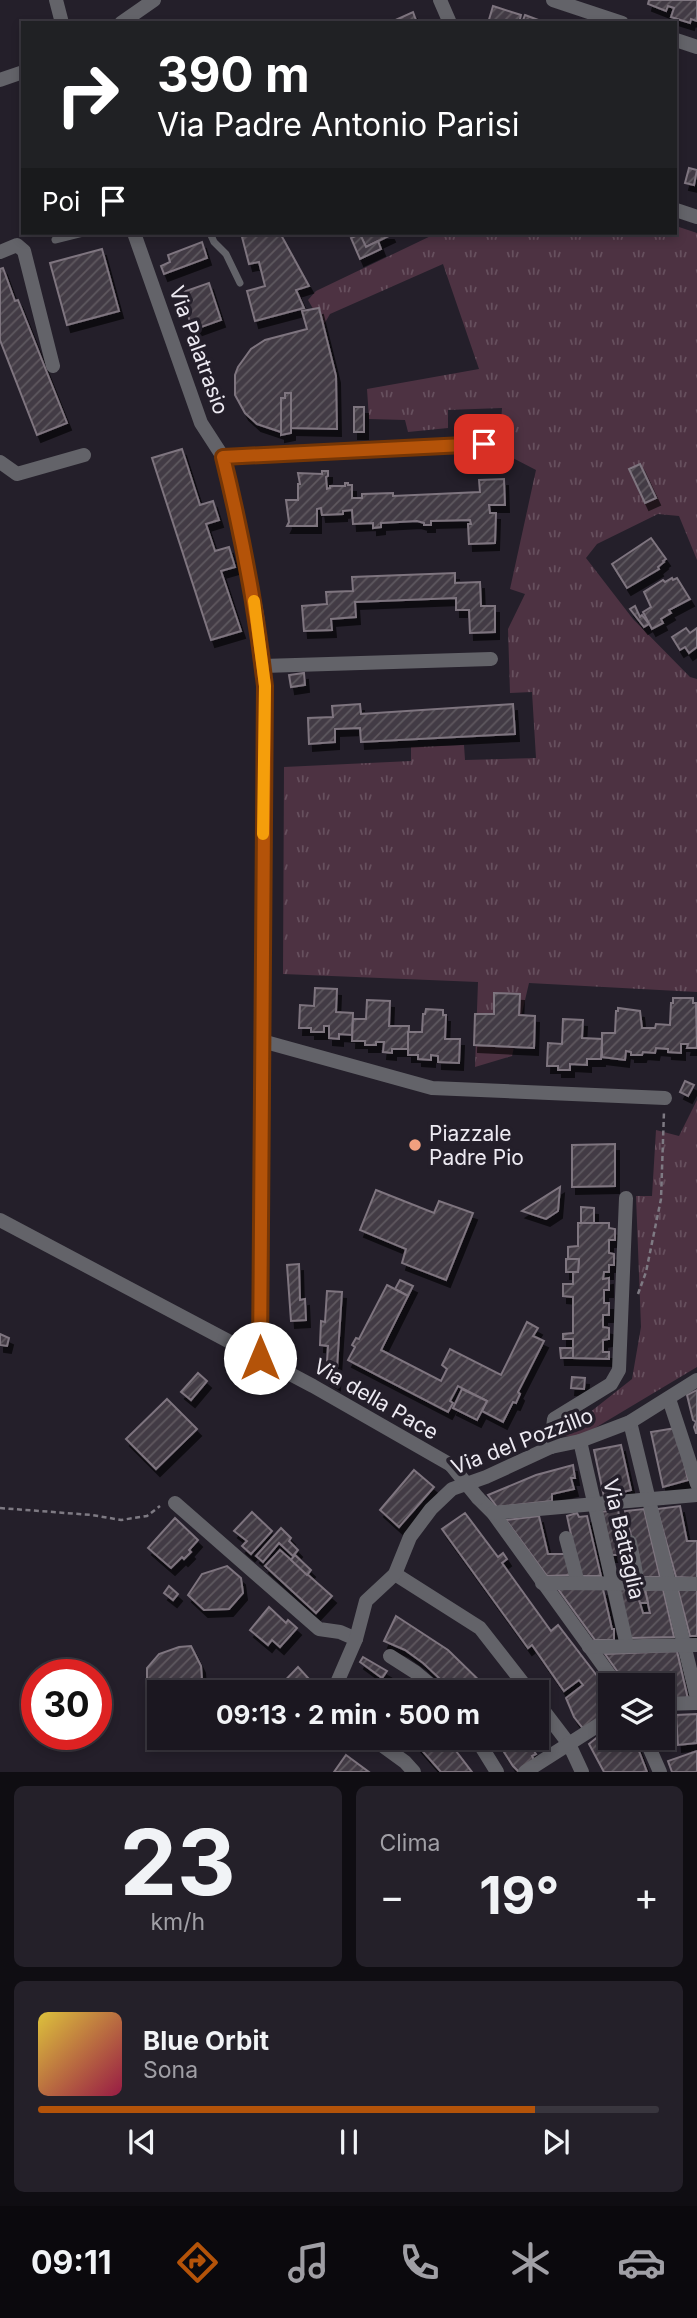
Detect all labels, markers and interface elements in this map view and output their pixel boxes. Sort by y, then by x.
text: 390 m [157,45,310,104]
icon: right [42,49,133,140]
text: Via Padre Antonio Parisi [157,105,519,144]
icon: arrive [94,182,132,220]
text: Poi [42,186,80,217]
street label: Via Palatrasio [164,282,234,418]
pin [454,414,514,474]
icon: arrive [465,425,503,463]
place label: Piazzale Padre Pio [429,1121,524,1170]
marker: Piazzale Padre Pio [407,1137,423,1153]
position arrow [223,1321,297,1395]
street label: Via della Pace [309,1353,443,1445]
street label: Via del Pozzillo [448,1402,596,1480]
street label: Via Battaglia [598,1476,650,1602]
speed limit sign: 30 [21,1659,112,1750]
map controls [598,1673,675,1750]
button: layers [598,1673,675,1750]
text: 09:13 · 2 min · 500 m [216,1699,480,1730]
text: 23 [120,1807,236,1917]
text: Clima [380,1829,441,1857]
text: 19° [479,1864,559,1927]
text: − [380,1873,405,1919]
text: + [634,1873,659,1919]
text: km/h [150,1908,205,1936]
text: Blue Orbit [143,2025,269,2056]
text: Sona [143,2056,198,2084]
icon: previous [123,2123,161,2161]
icon: pause [330,2123,368,2161]
icon: next [537,2123,575,2161]
icon: directions [173,2238,222,2287]
icon: music [284,2238,333,2287]
icon: phone [395,2238,444,2287]
icon: climate [506,2238,555,2287]
icon: car [617,2238,666,2287]
text: 09:11 [31,2243,112,2282]

